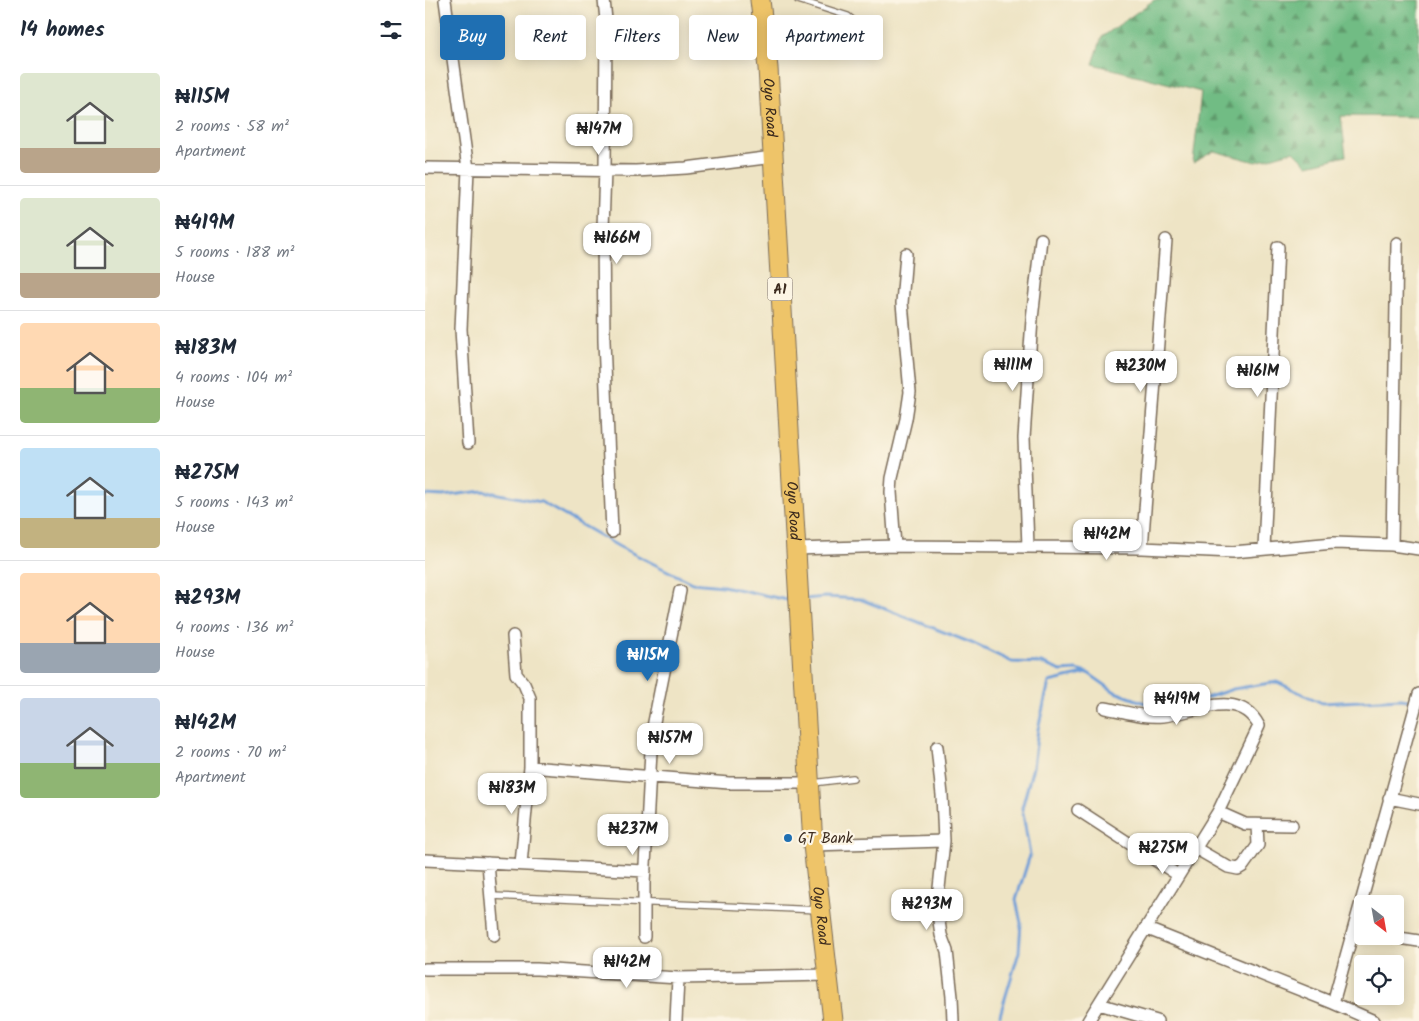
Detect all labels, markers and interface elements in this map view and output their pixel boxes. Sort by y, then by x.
text: 14 homes [20,14,105,47]
chip: Buy [440,15,505,60]
chip: Rent [515,15,586,60]
chip: Filters [596,15,679,60]
chip: New [689,15,757,60]
chip: Apartment [767,15,883,60]
icon: filters [377,16,405,44]
street label: Oyo Road [756,77,783,138]
text: ₦115M [175,81,229,114]
icon: home [60,93,120,153]
text: 2 rooms · 58 m² [175,114,289,139]
pin: ₦147M [564,114,634,156]
text: ₦147M [577,117,621,142]
text: Apartment [175,139,246,164]
text: ₦419M [175,207,234,240]
icon: home [60,218,120,278]
pin: ₦166M [582,222,652,265]
text: ₦166M [594,226,640,251]
text: 5 rooms · 188 m² [175,240,294,265]
text: House [175,265,215,290]
road number: A1 [767,278,793,300]
text: ₦183M [175,332,236,365]
icon: home [60,343,120,403]
pin: ₦111M [978,350,1048,392]
pin: ₦230M [1106,350,1176,393]
text: ₦111M [994,353,1032,378]
text: ₦230M [1116,354,1166,379]
pin: ₦161M [1223,356,1293,398]
text: ₦161M [1237,359,1279,384]
text: 4 rooms · 104 m² [175,365,292,390]
text: House [175,390,215,415]
text: ₦275M [175,457,239,490]
icon: home [60,468,120,528]
street label: Oyo Road [779,481,806,542]
text: 5 rooms · 143 m² [175,490,293,515]
text: House [175,515,215,540]
pin: ₦142M [1072,518,1142,561]
text: ₦142M [1084,522,1130,547]
text: ₦293M [175,582,240,615]
icon: home [60,593,120,653]
text: 4 rooms · 136 m² [175,615,293,640]
text: House [175,640,215,665]
pin: ₦115M [613,640,683,682]
text: ₦115M [627,643,669,668]
pin: ₦419M [1142,684,1212,726]
text: ₦419M [1154,687,1200,712]
text: ₦142M [175,707,236,740]
icon: home [60,718,120,778]
pin: ₦157M [635,722,705,765]
text: ₦157M [648,726,692,751]
text: 2 rooms · 70 m² [175,740,286,765]
text: Apartment [175,765,246,790]
pin: ₦183M [477,772,547,815]
text: ₦183M [489,776,535,801]
pin: ₦237M [598,814,668,856]
text: ₦237M [608,817,658,842]
place label: GT Bank [798,827,854,851]
marker: GT Bank [782,832,794,844]
pin: ₦275M [1128,832,1198,875]
text: ₦275M [1139,836,1187,861]
street label: Oyo Road [805,885,835,947]
pin: ₦293M [892,888,962,931]
text: ₦293M [902,892,952,917]
north arrow [1354,895,1404,945]
map controls [1354,895,1404,1005]
pin: ₦142M [592,946,662,989]
text: ₦142M [604,950,650,975]
button: locate [1354,955,1404,1005]

